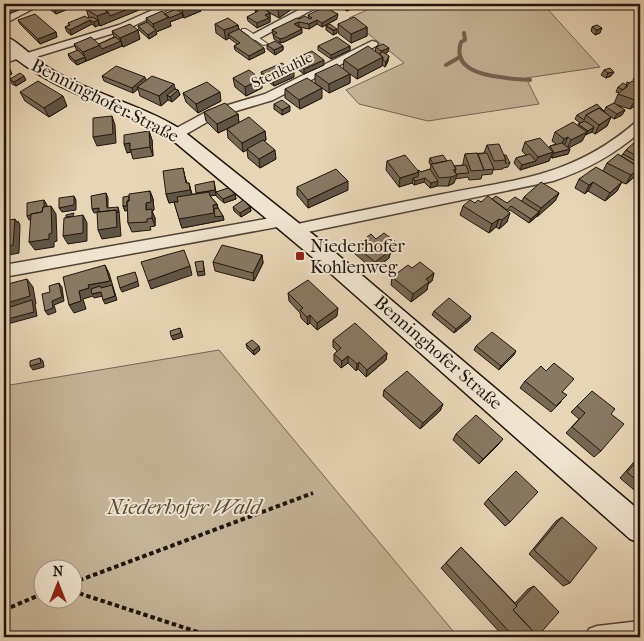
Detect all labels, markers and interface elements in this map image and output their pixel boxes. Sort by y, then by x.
street label: Stenkuhle [249,48,316,92]
street label: Benninghofer Straße [28,55,182,147]
place label: Niederhofer Kohlenweg [310,236,405,278]
marker: Niederhofer Kohlenweg [294,250,306,262]
street label: Benninghofer Straße [370,292,506,414]
park label: Niederhofer Wald [106,495,263,519]
north arrow [32,558,82,608]
text: N [53,563,64,580]

